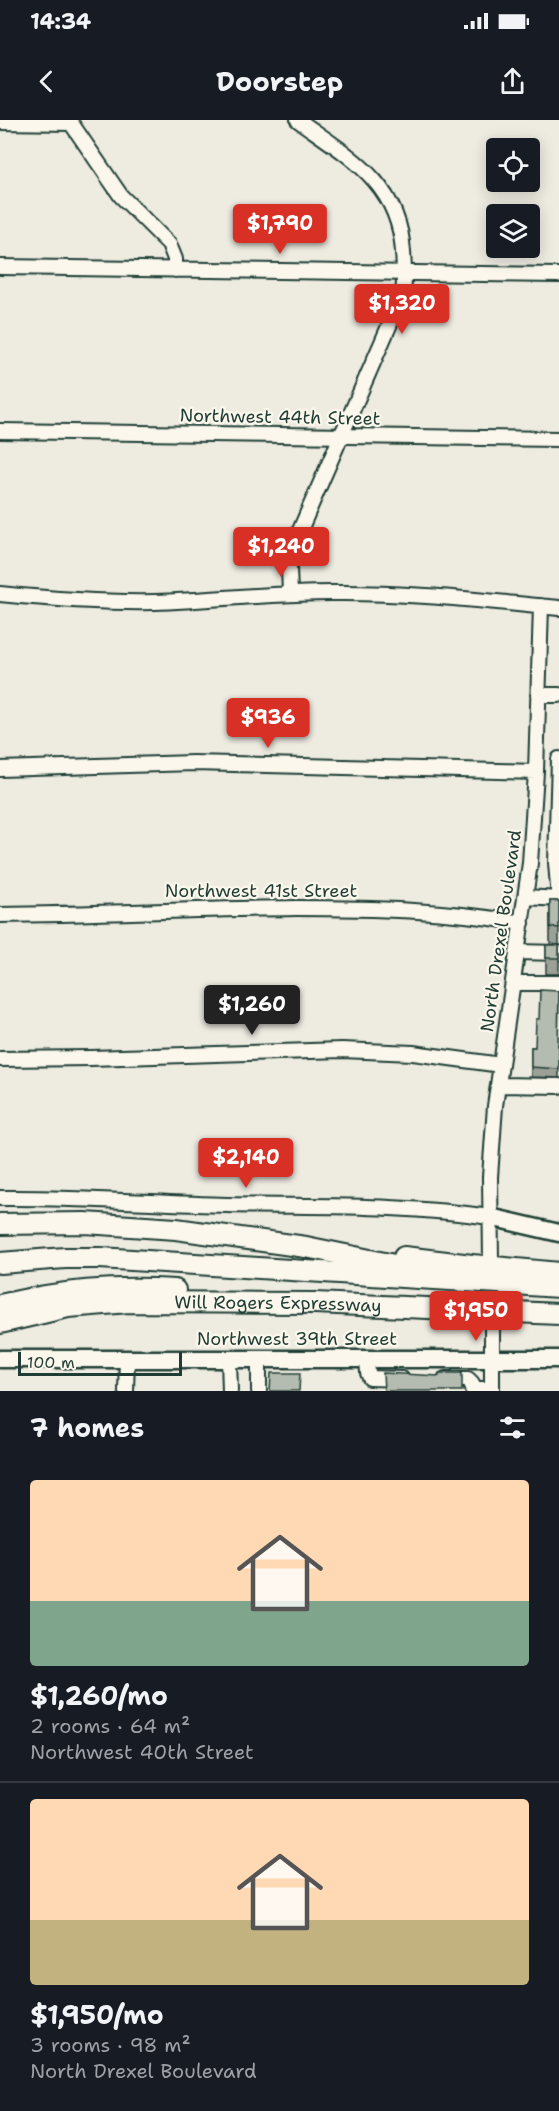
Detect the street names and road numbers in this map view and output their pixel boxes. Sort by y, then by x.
street label: Northwest 44th Street [179,403,381,431]
street label: North Drexel Boulevard [475,828,527,1034]
street label: Northwest 41st Street [165,879,357,903]
street label: Will Rogers Expressway [174,1290,382,1318]
street label: Northwest 39th Street [197,1327,397,1351]

